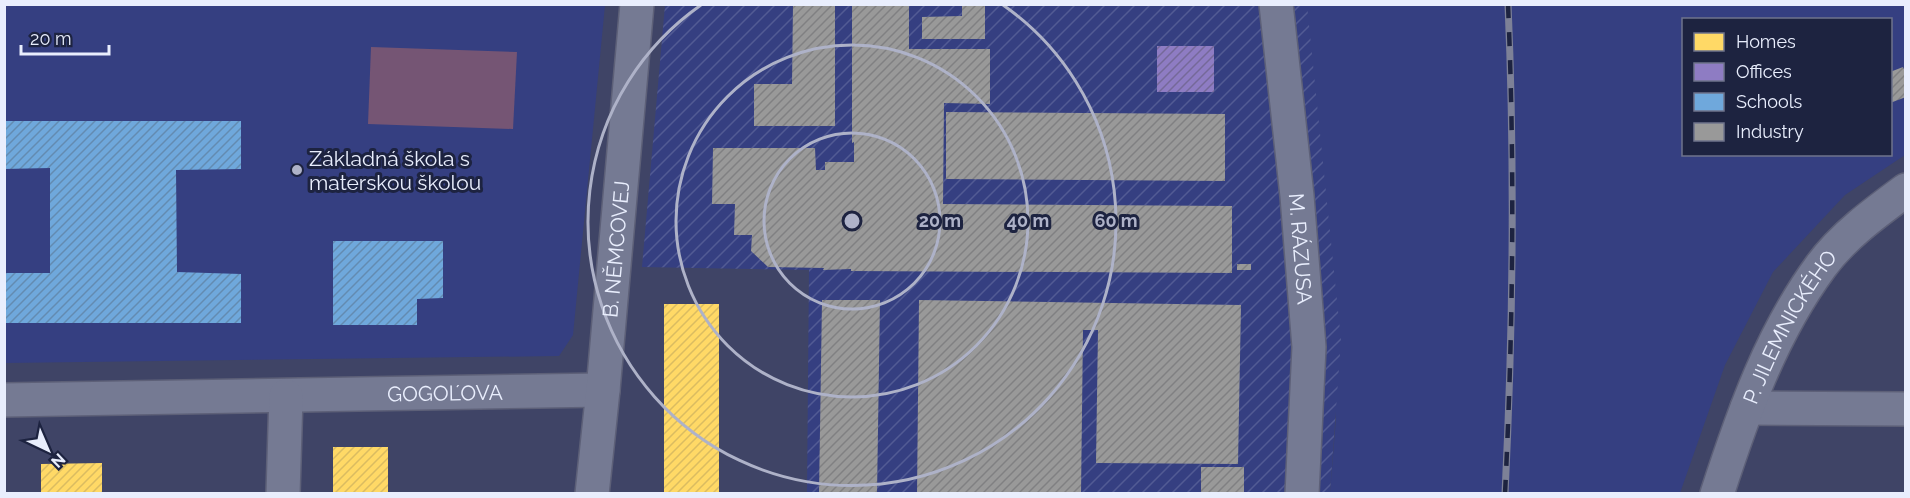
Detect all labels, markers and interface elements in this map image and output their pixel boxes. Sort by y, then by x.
scale bar [21,18,110,56]
legend [1682,18,1892,156]
text: 20 m [30,28,72,49]
text: Homes [1736,31,1796,52]
text: Offices [1736,61,1792,82]
text: Schools [1736,91,1803,112]
text: Industry [1736,121,1804,142]
place label: Základná škola s materskou školou [309,146,481,195]
marker: Základná škola s materskou školou [290,163,304,177]
street label: B. NĚMCOVEJ [597,180,634,319]
street label: M. RÁZUSA [1284,192,1318,305]
text: 20 m [919,210,961,231]
text: 40 m [1007,210,1049,231]
text: 60 m [1094,210,1138,231]
centre of rings [842,211,862,231]
street label: P. JILEMNICKÉHO [1737,244,1841,407]
street label: GOGOĽOVA [387,379,503,406]
north arrow [18,420,78,480]
text: N [47,449,69,472]

